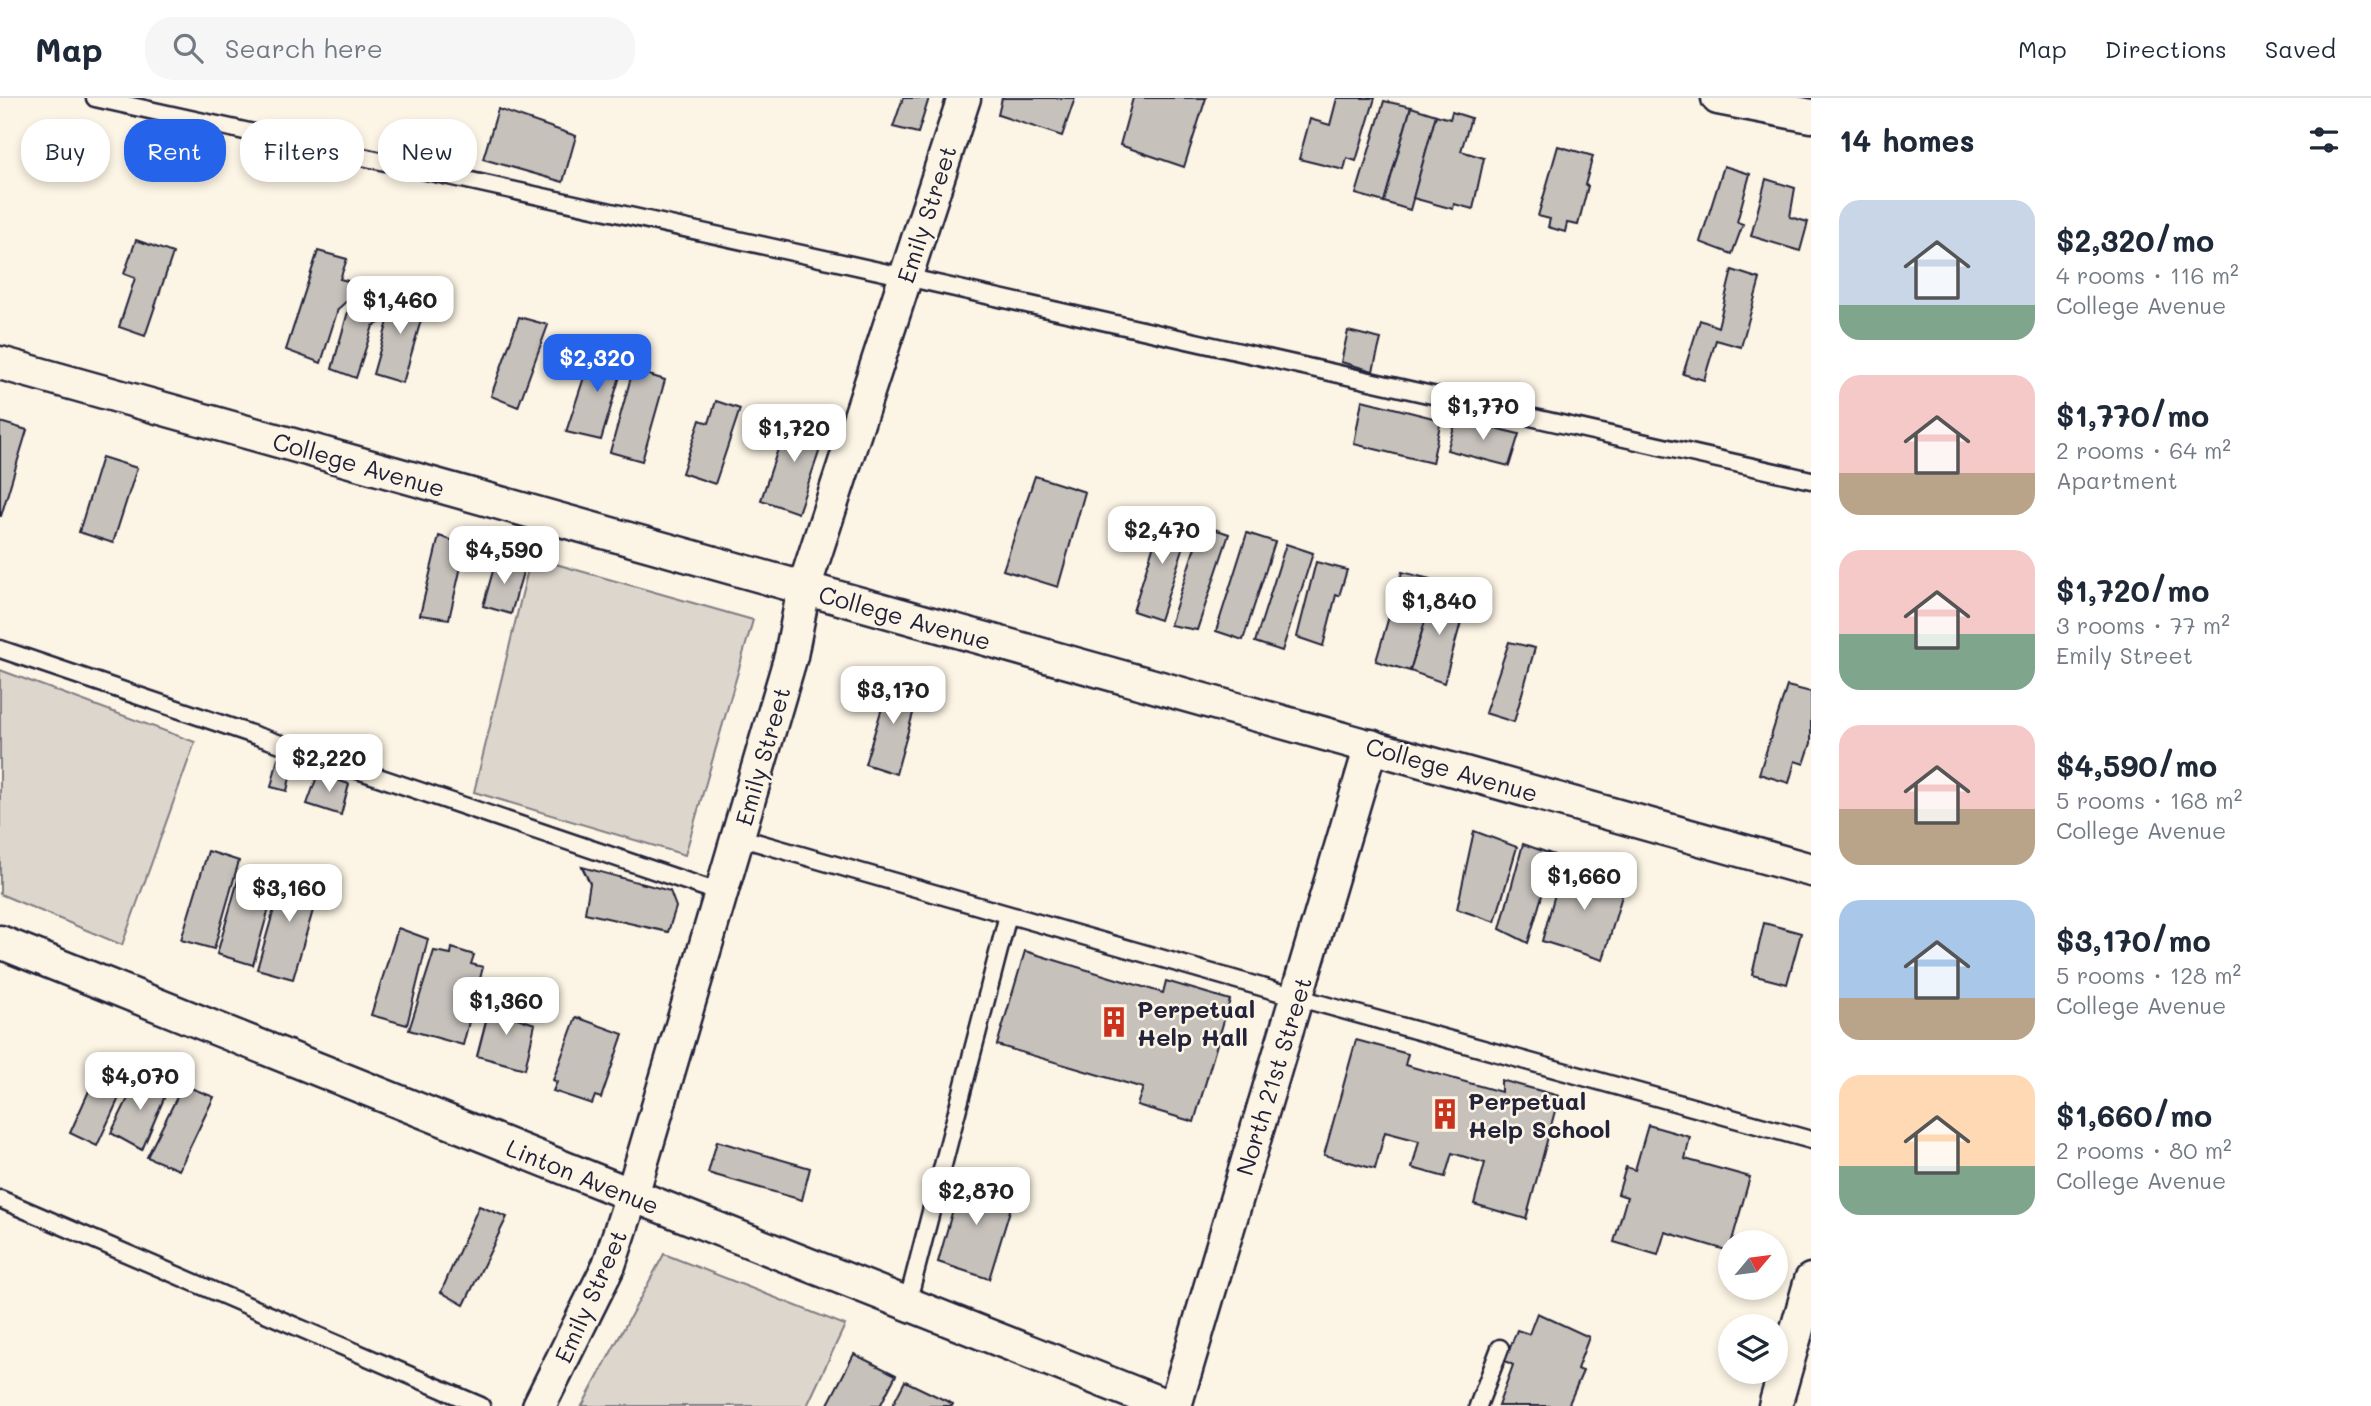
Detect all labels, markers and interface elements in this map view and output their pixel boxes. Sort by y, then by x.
search box [145,17,635,80]
text: Map [35,27,103,70]
icon: search [169,29,207,67]
text: Search here [225,31,383,65]
text: Map [2018,33,2067,64]
text: Directions [2105,33,2227,64]
text: Saved [2265,33,2336,64]
chip: Buy [21,119,110,182]
chip: Rent [124,119,226,182]
chip: Filters [240,119,364,182]
chip: New [378,119,477,182]
text: 14 homes [1839,120,1975,160]
icon: filters [2305,121,2343,159]
street label: Emily Street [889,141,963,287]
text: $2,320/mo [2056,220,2214,260]
icon: home [1895,228,1979,312]
text: 4 rooms · 116 m² [2056,260,2239,290]
pin: $1,460 [343,276,457,336]
text: $1,460 [363,284,437,314]
text: College Avenue [2056,290,2226,320]
pin: $2,320 [540,334,654,394]
text: $2,320 [559,342,635,372]
pin: $1,770 [1426,382,1540,442]
text: $1,770 [1447,390,1519,420]
text: $1,770/mo [2056,395,2209,435]
icon: home [1895,403,1979,487]
pin: $1,720 [737,404,851,464]
text: $1,720 [758,412,830,442]
street label: College Avenue [269,425,449,503]
text: 2 rooms · 64 m² [2056,435,2231,465]
text: Apartment [2056,465,2178,495]
pin: $2,470 [1105,506,1219,566]
text: $2,470 [1124,514,1200,544]
pin: $4,590 [447,526,561,586]
text: $4,590 [465,534,543,564]
text: $1,720/mo [2056,570,2209,610]
street label: College Avenue [815,578,995,656]
pin: $1,840 [1382,578,1496,637]
icon: home [1895,578,1979,662]
text: $1,840 [1401,585,1477,615]
text: 3 rooms · 77 m² [2056,610,2230,640]
text: Emily Street [2056,640,2193,670]
pin: $3,170 [836,666,950,726]
text: $3,170 [857,674,929,704]
street label: Emily Street [727,683,797,829]
street label: College Avenue [1362,730,1542,808]
pin: $2,220 [272,734,386,794]
text: $2,220 [292,742,366,772]
text: $4,590/mo [2056,745,2217,785]
icon: home [1895,753,1979,837]
text: 5 rooms · 168 m² [2056,785,2242,815]
text: College Avenue [2056,815,2226,845]
pin: $1,660 [1527,852,1641,912]
text: $1,660 [1547,860,1621,890]
pin: $3,160 [232,864,346,924]
text: $3,160 [252,872,326,902]
text: $3,170/mo [2056,920,2211,960]
icon: home [1895,928,1979,1012]
text: 5 rooms · 128 m² [2056,960,2241,990]
street label: North 21st Street [1228,973,1318,1179]
pin: $1,360 [449,978,563,1037]
text: $1,360 [469,985,543,1015]
text: College Avenue [2056,990,2226,1020]
place label: Perpetual Help Hall [1137,993,1255,1052]
building icon: Perpetual Help Hall [1097,1005,1131,1039]
pin: $4,070 [83,1052,197,1112]
text: $4,070 [101,1060,179,1090]
place label: Perpetual Help School [1468,1085,1611,1144]
text: $1,660/mo [2056,1095,2212,1135]
building icon: Perpetual Help School [1428,1097,1462,1131]
icon: home [1895,1103,1979,1187]
street label: Linton Avenue [502,1131,664,1221]
text: 2 rooms · 80 m² [2056,1135,2232,1165]
text: College Avenue [2056,1165,2226,1195]
pin: $2,870 [919,1168,1033,1227]
text: $2,870 [938,1175,1014,1205]
street label: Emily Street [547,1224,633,1368]
north arrow [1718,1230,1788,1300]
map controls [1718,1230,1788,1384]
button: layers [1718,1314,1788,1384]

